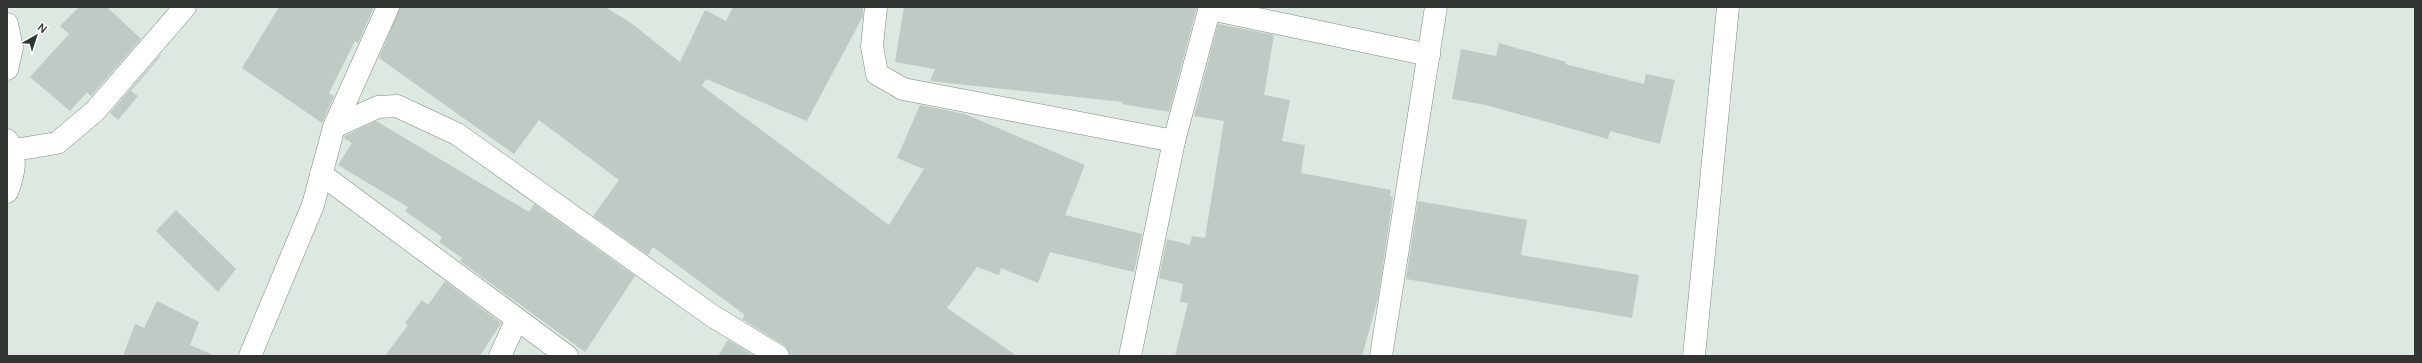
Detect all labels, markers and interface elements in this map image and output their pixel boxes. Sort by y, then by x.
north arrow [16,16,56,56]
text: N [35,20,50,36]

